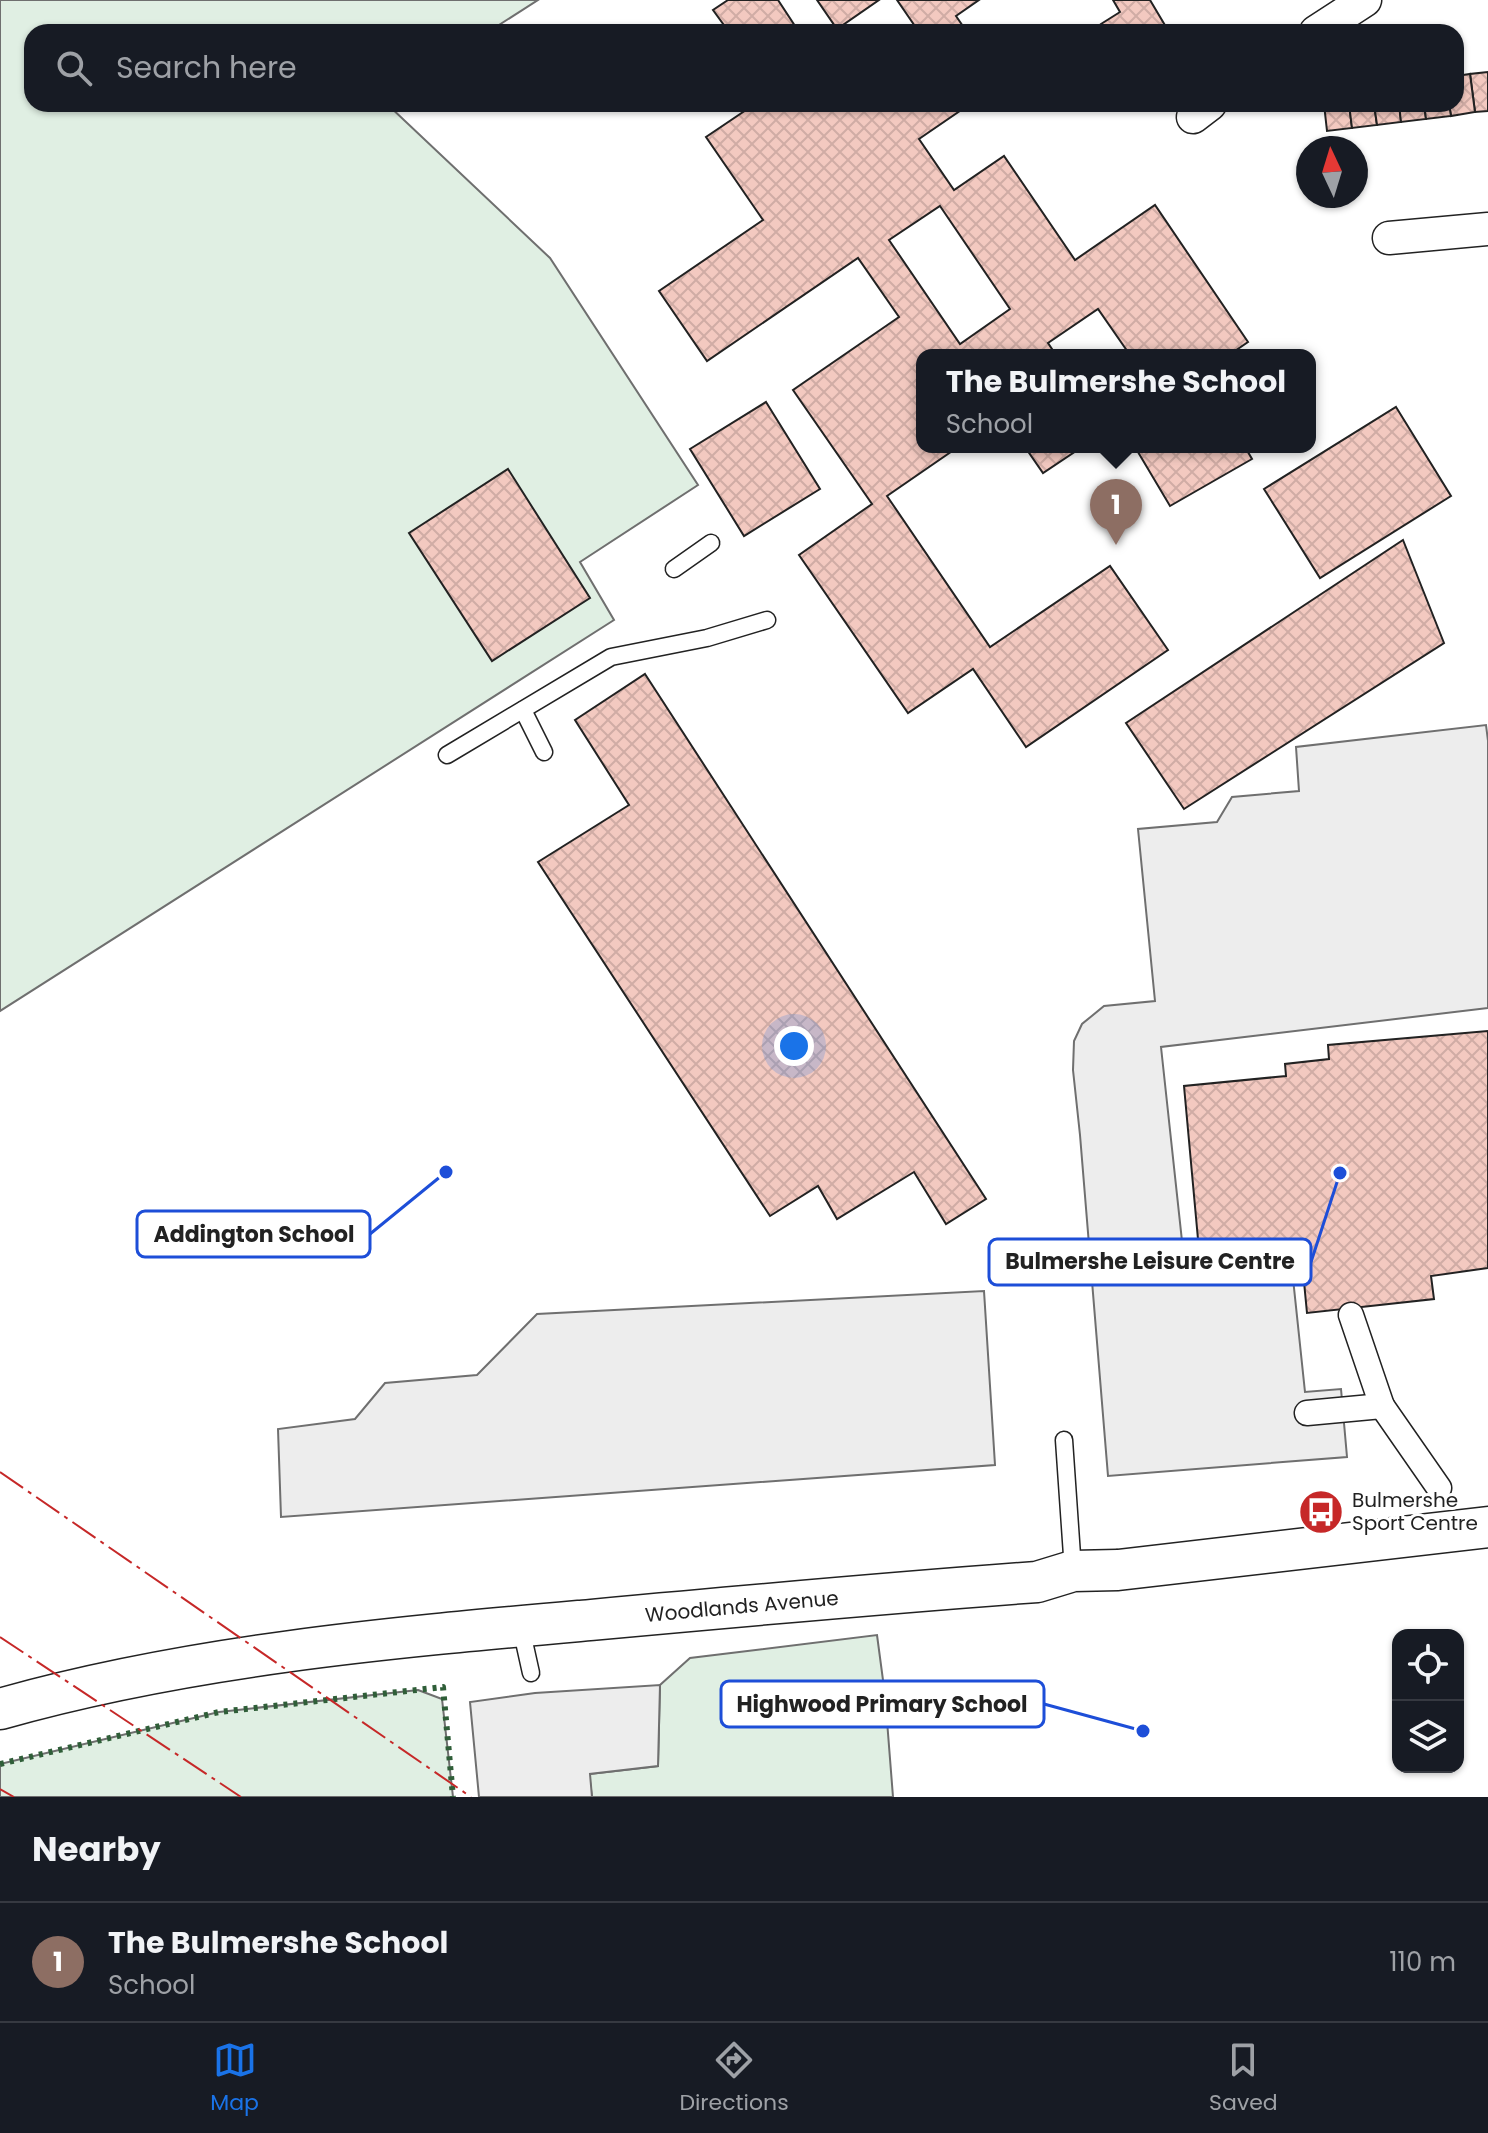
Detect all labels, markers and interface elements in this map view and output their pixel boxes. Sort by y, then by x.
search box [24,24,1464,112]
icon: search [52,46,96,90]
text: Search here [116,46,297,89]
north arrow [1296,136,1368,208]
popup [916,349,1316,453]
text: The Bulmershe School [946,360,1286,403]
text: School [946,406,1033,442]
pin: 1 [1090,479,1142,545]
your location [774,1026,814,1066]
callout: Addington School [137,1211,370,1257]
text: Addington School [154,1219,354,1250]
callout: Bulmershe Leisure Centre [989,1239,1311,1285]
text: Bulmershe Leisure Centre [1005,1246,1295,1277]
place label: Bulmershe Sport Centre [1352,1486,1478,1537]
bus stop icon: Bulmershe Sport Centre [1297,1488,1345,1536]
street label: Woodlands Avenue [644,1584,840,1629]
map controls [1392,1629,1464,1773]
button: locate [1392,1629,1464,1701]
callout: Highwood Primary School [721,1681,1044,1727]
text: Highwood Primary School [736,1689,1028,1720]
button: layers [1392,1701,1464,1773]
text: Nearby [32,1825,161,1873]
text: The Bulmershe School [108,1921,448,1964]
text: 1 [53,1944,63,1980]
text: 110 m [1389,1944,1456,1980]
text: School [108,1967,195,2003]
tab: Map [210,2038,259,2119]
tab: Directions [679,2038,789,2119]
tab: Saved [1209,2038,1278,2119]

